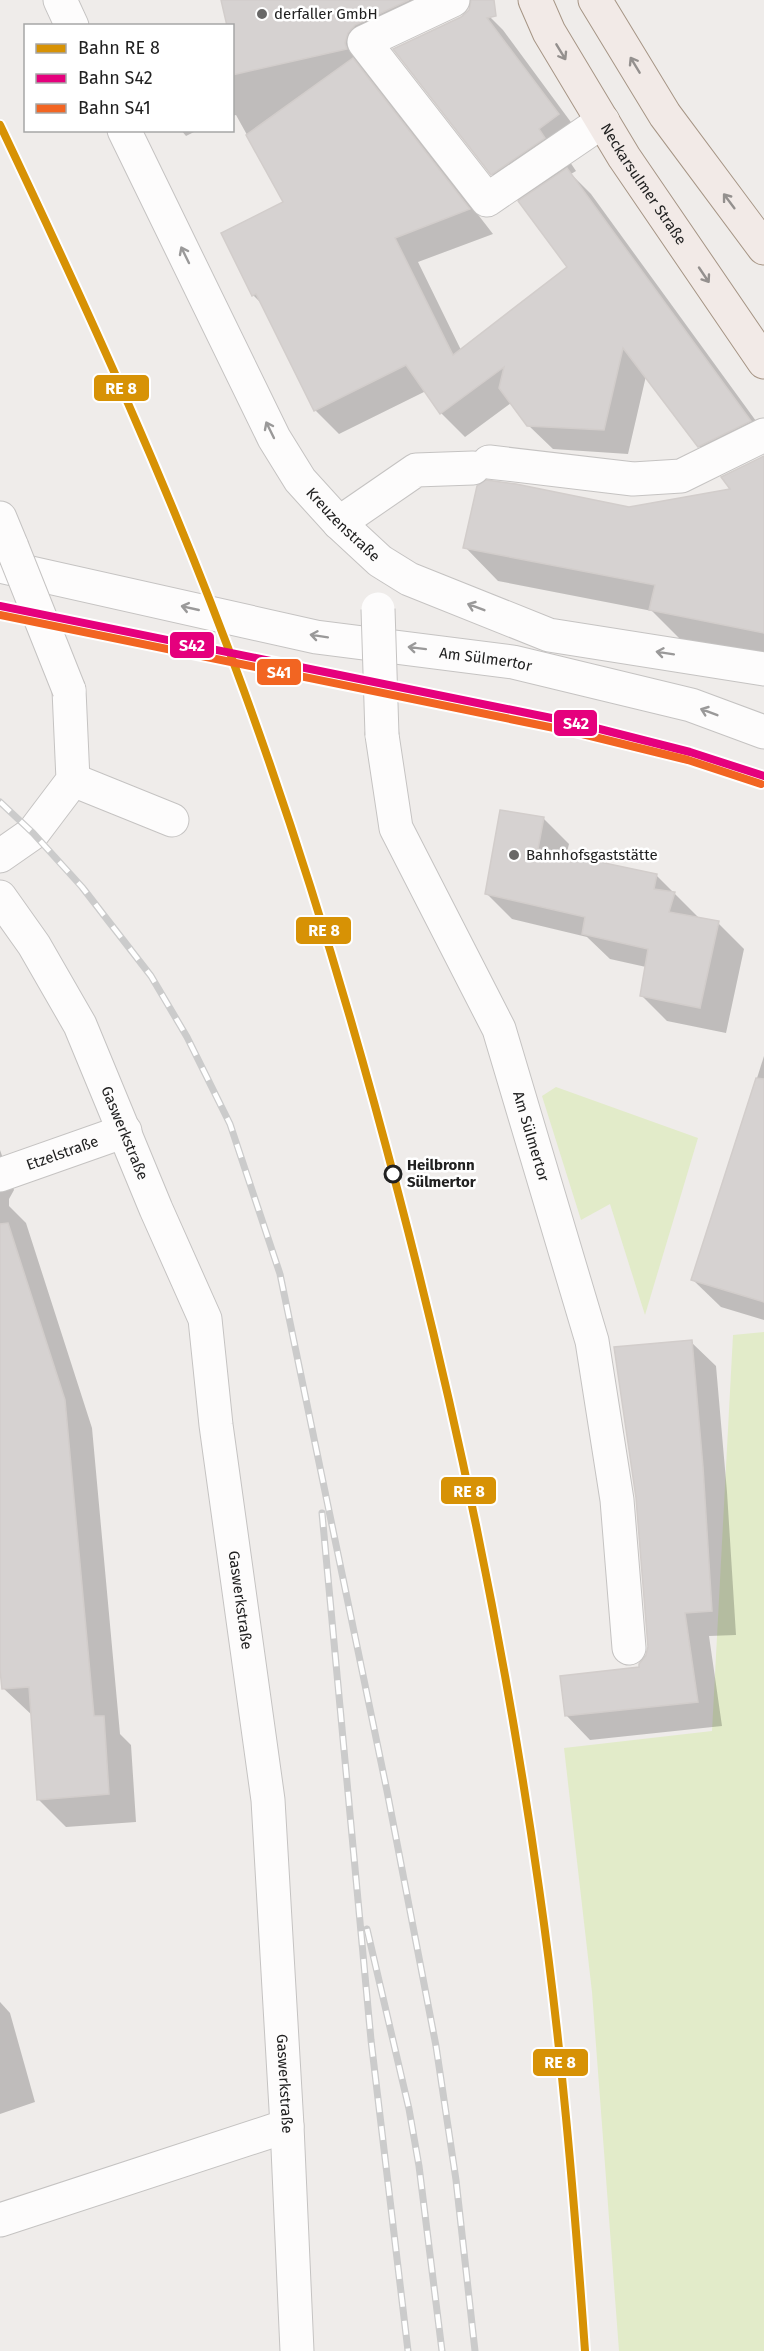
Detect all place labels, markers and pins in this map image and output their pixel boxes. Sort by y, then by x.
place label: derfaller GmbH [274,5,378,23]
marker: derfaller GmbH [255,7,269,21]
place label: Bahnhofsgaststätte [526,846,658,864]
marker: Bahnhofsgaststätte [507,848,521,862]
place label: Heilbronn Sülmertor [407,1156,477,1191]
marker: Heilbronn Sülmertor [384,1165,402,1183]

